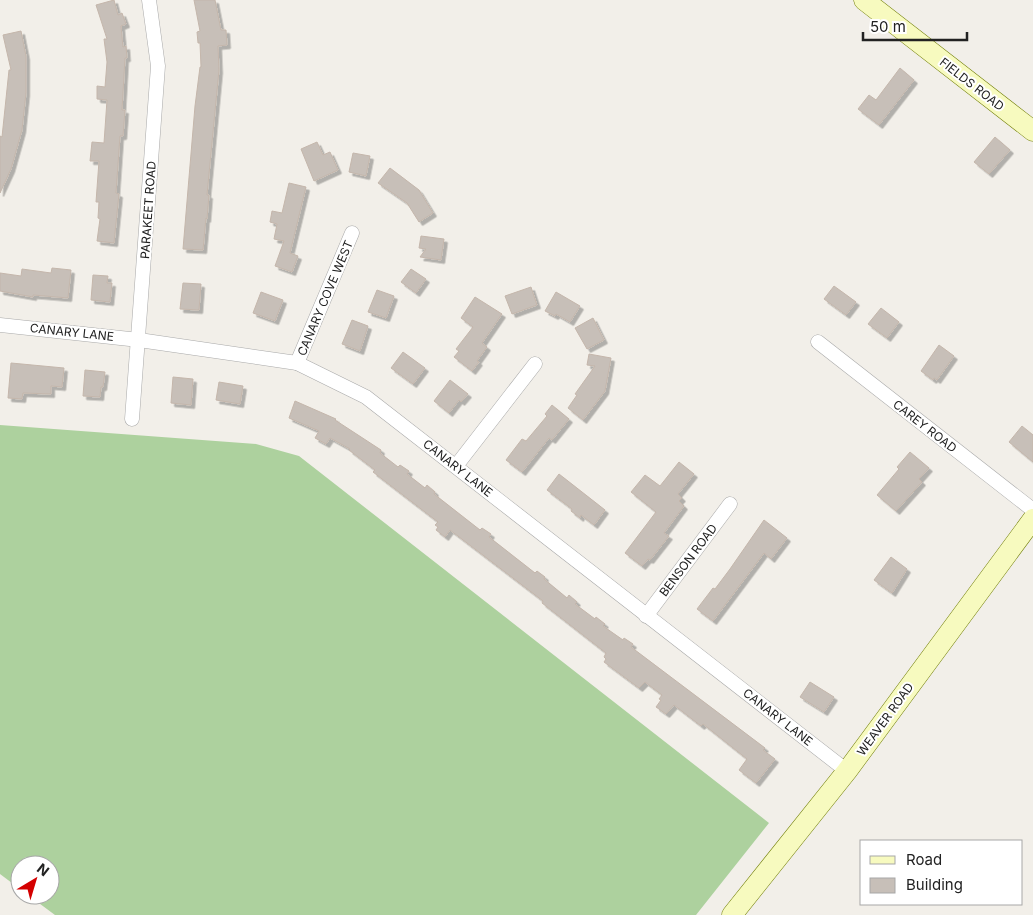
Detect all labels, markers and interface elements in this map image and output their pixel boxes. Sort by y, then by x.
scale bar [863,10,967,42]
text: 50 m [870,17,906,36]
street label: FIELDS ROAD [937,54,1007,114]
street label: PARAKEET ROAD [137,161,159,259]
street label: CANARY COVE WEST [294,238,356,358]
street label: CANARY LANE [29,320,115,344]
street label: CAREY ROAD [890,396,960,456]
street label: CANARY LANE [420,436,496,500]
street label: BENSON ROAD [656,521,720,599]
street label: WEAVER ROAD [854,680,916,758]
street label: CANARY LANE [740,685,816,749]
legend [860,840,1023,905]
text: Road [906,850,942,869]
north arrow [10,855,60,905]
text: N [34,859,53,879]
text: Building [906,875,963,894]

